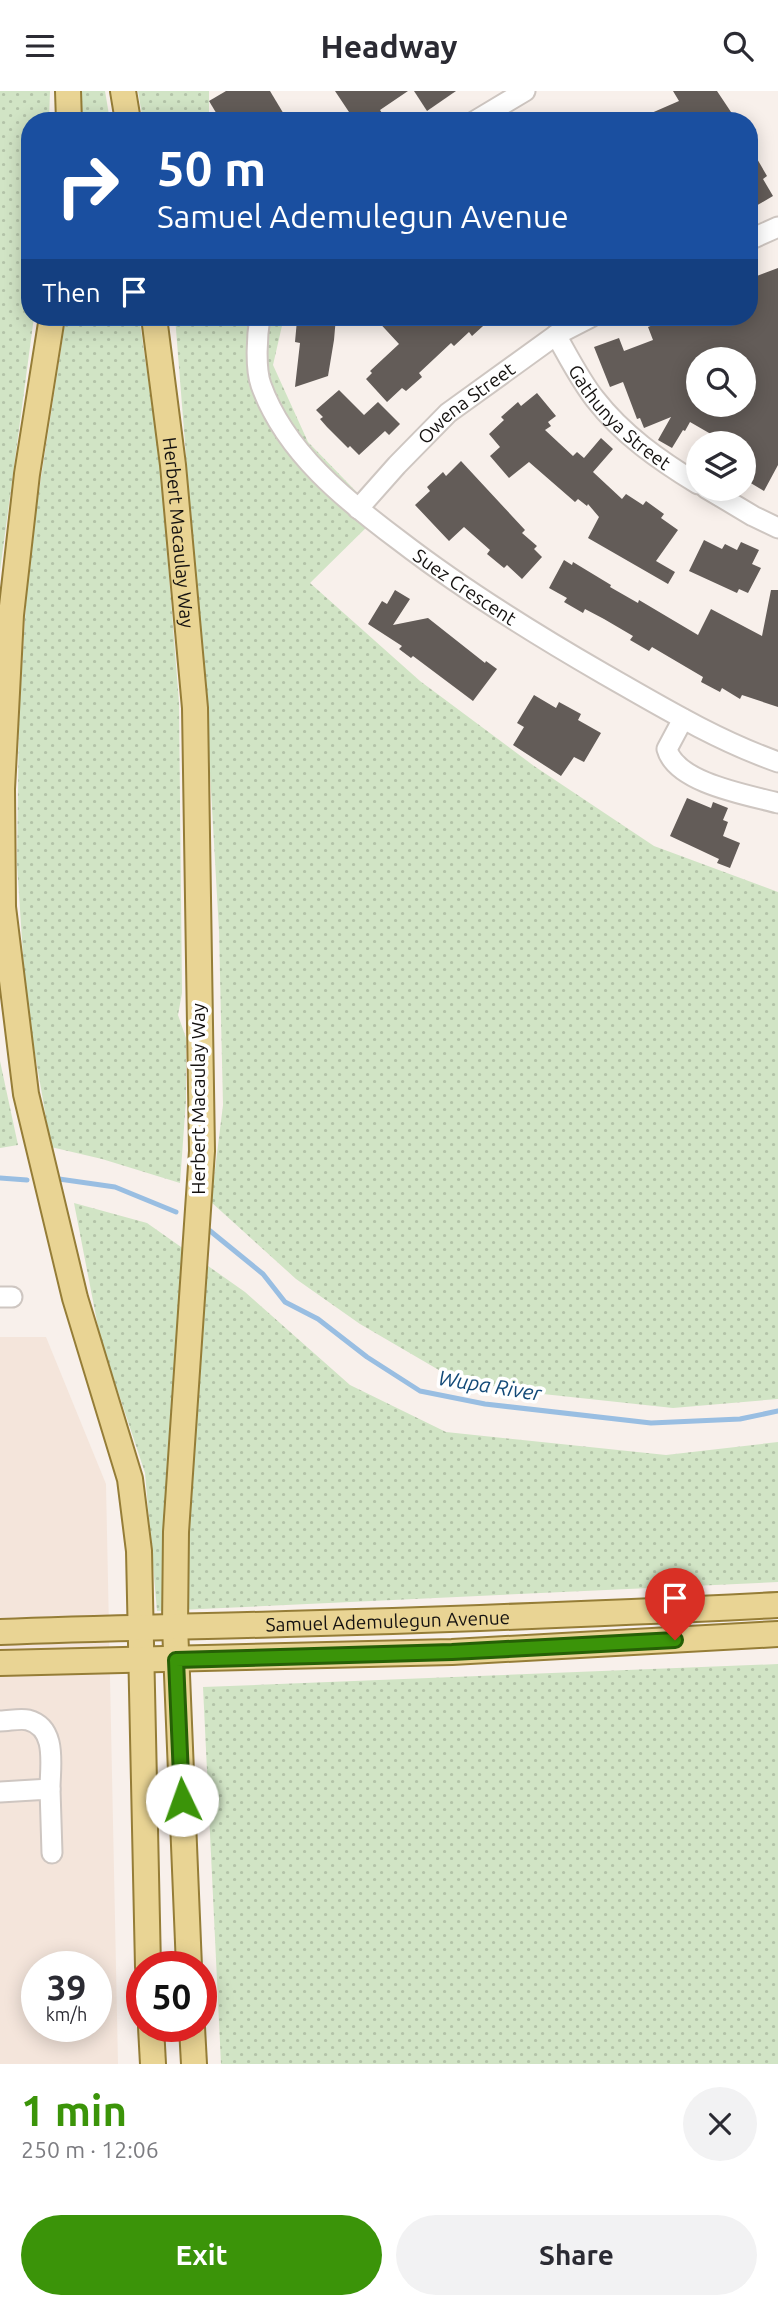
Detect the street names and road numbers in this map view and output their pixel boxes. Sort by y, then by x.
street label: Owena Street [413,357,519,448]
street label: Gathunya Street [564,361,675,474]
street label: Herbert Macaulay Way [159,436,199,629]
street label: Suez Crescent [409,544,521,630]
street label: Herbert Macaulay Way [187,1003,209,1195]
street label: Samuel Ademulegun Avenue [265,1606,511,1636]

